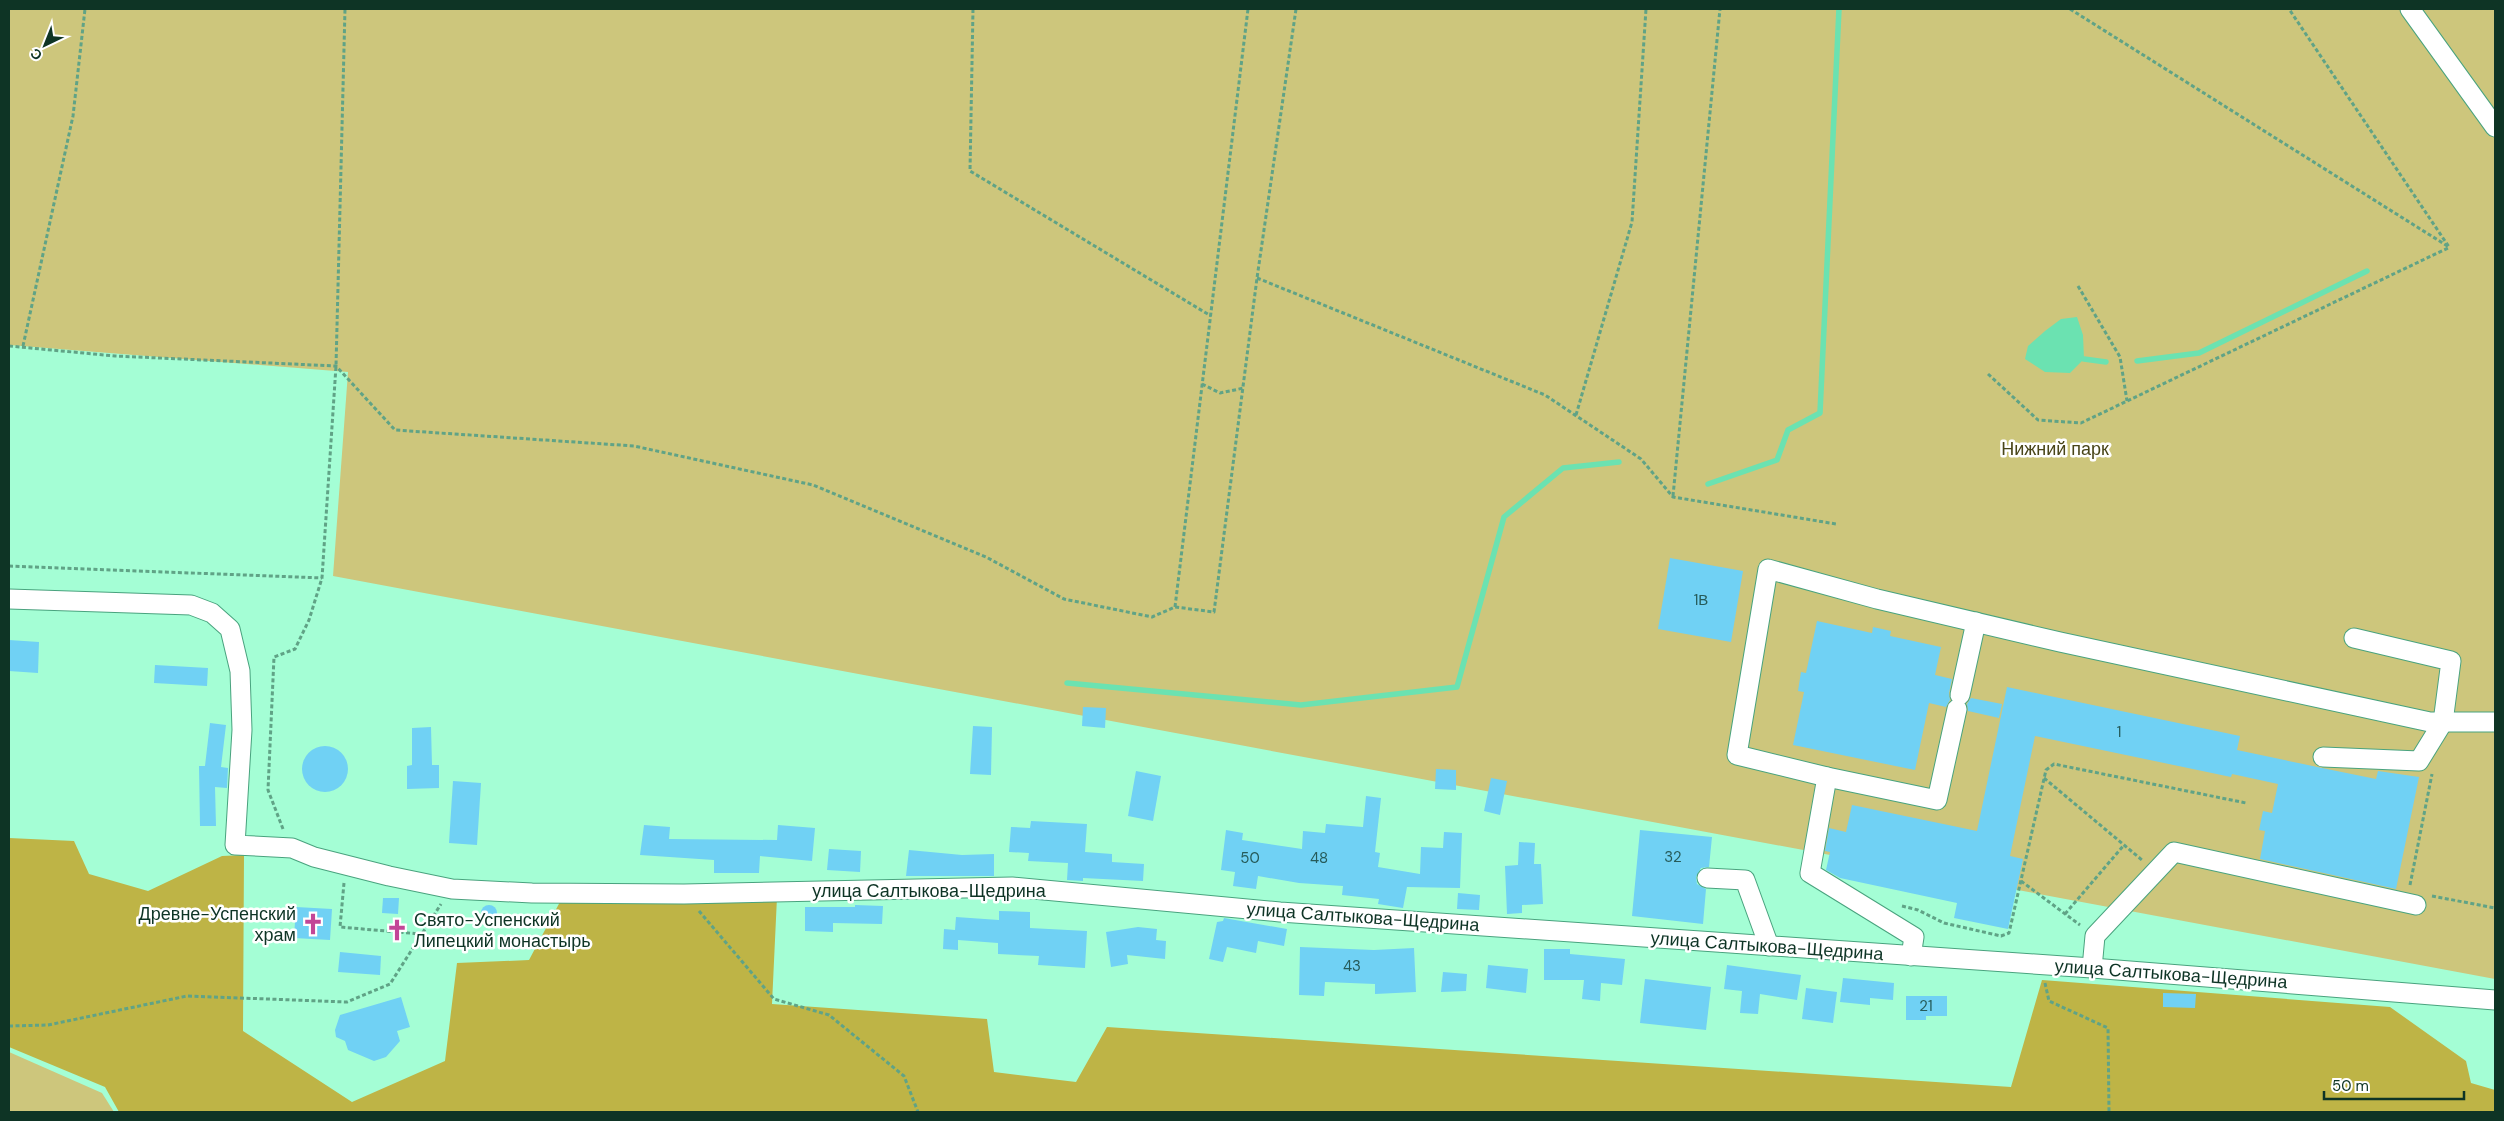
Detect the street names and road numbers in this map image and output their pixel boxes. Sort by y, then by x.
street label: улица Салтыкова-Щедрина [812,879,1047,903]
street label: улица Салтыкова-Щедрина [1246,897,1481,937]
street label: улица Салтыкова-Щедрина [1650,926,1885,966]
street label: улица Салтыкова-Щедрина [2054,954,2289,994]

